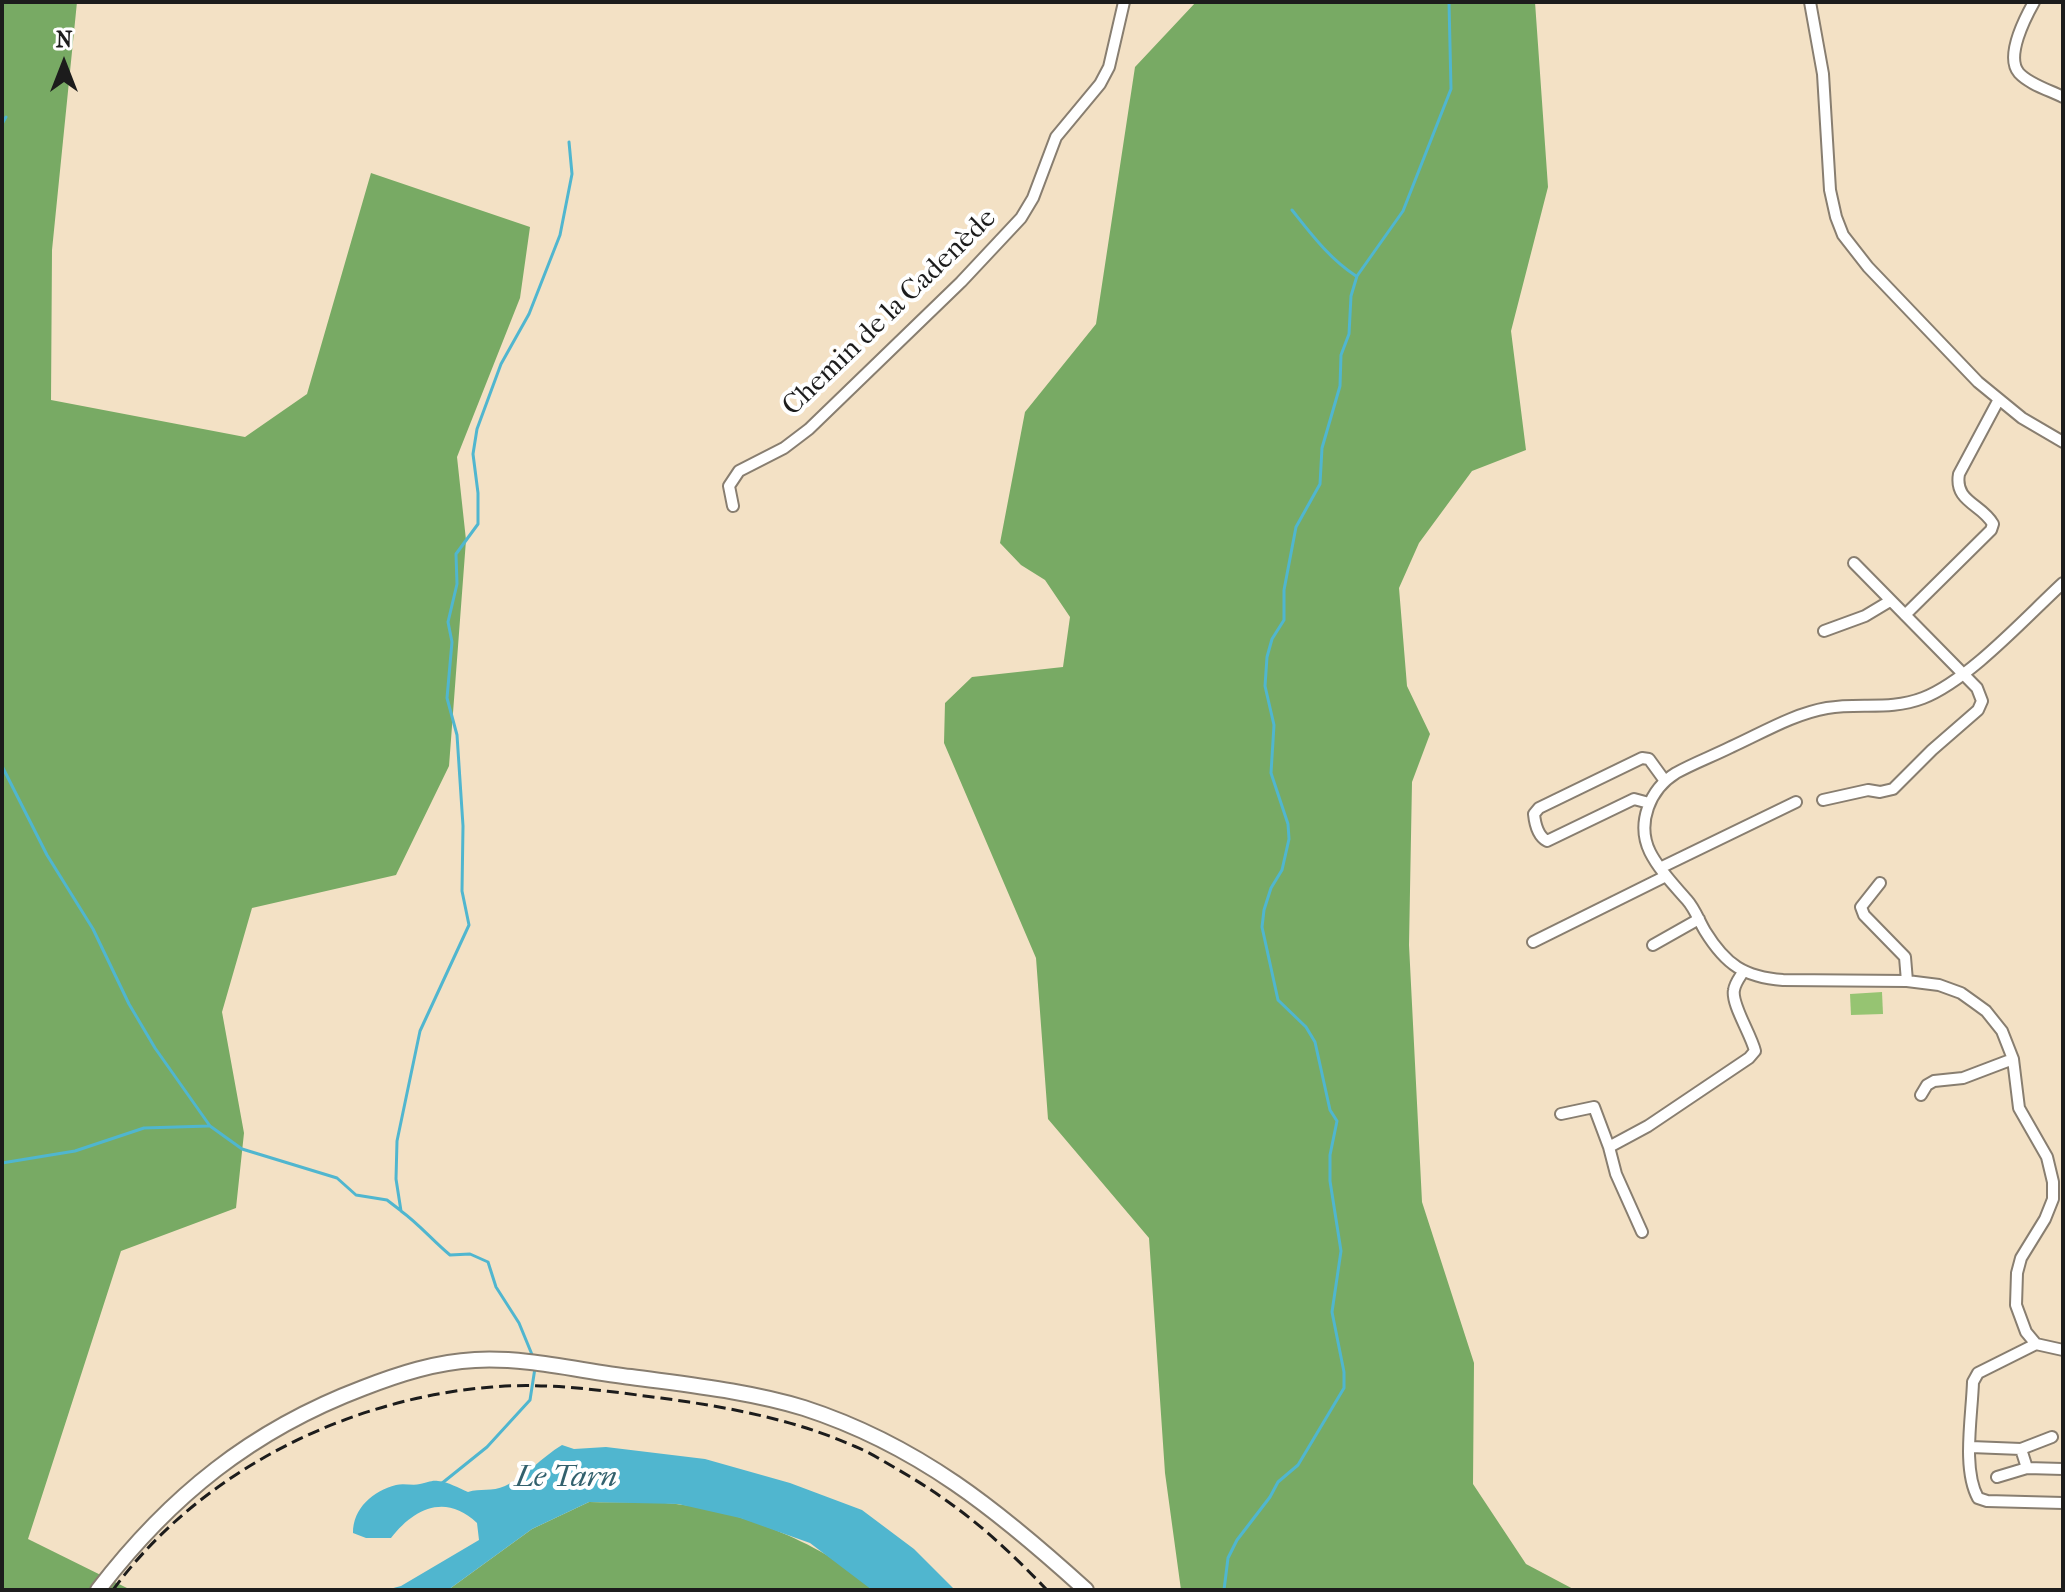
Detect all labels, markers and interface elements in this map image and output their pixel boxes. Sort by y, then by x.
north arrow [24,24,104,104]
text: N [56,27,72,53]
street label: Chemin de la Cadenède [776,202,1004,424]
water label: Le Tarn [515,1461,617,1497]

